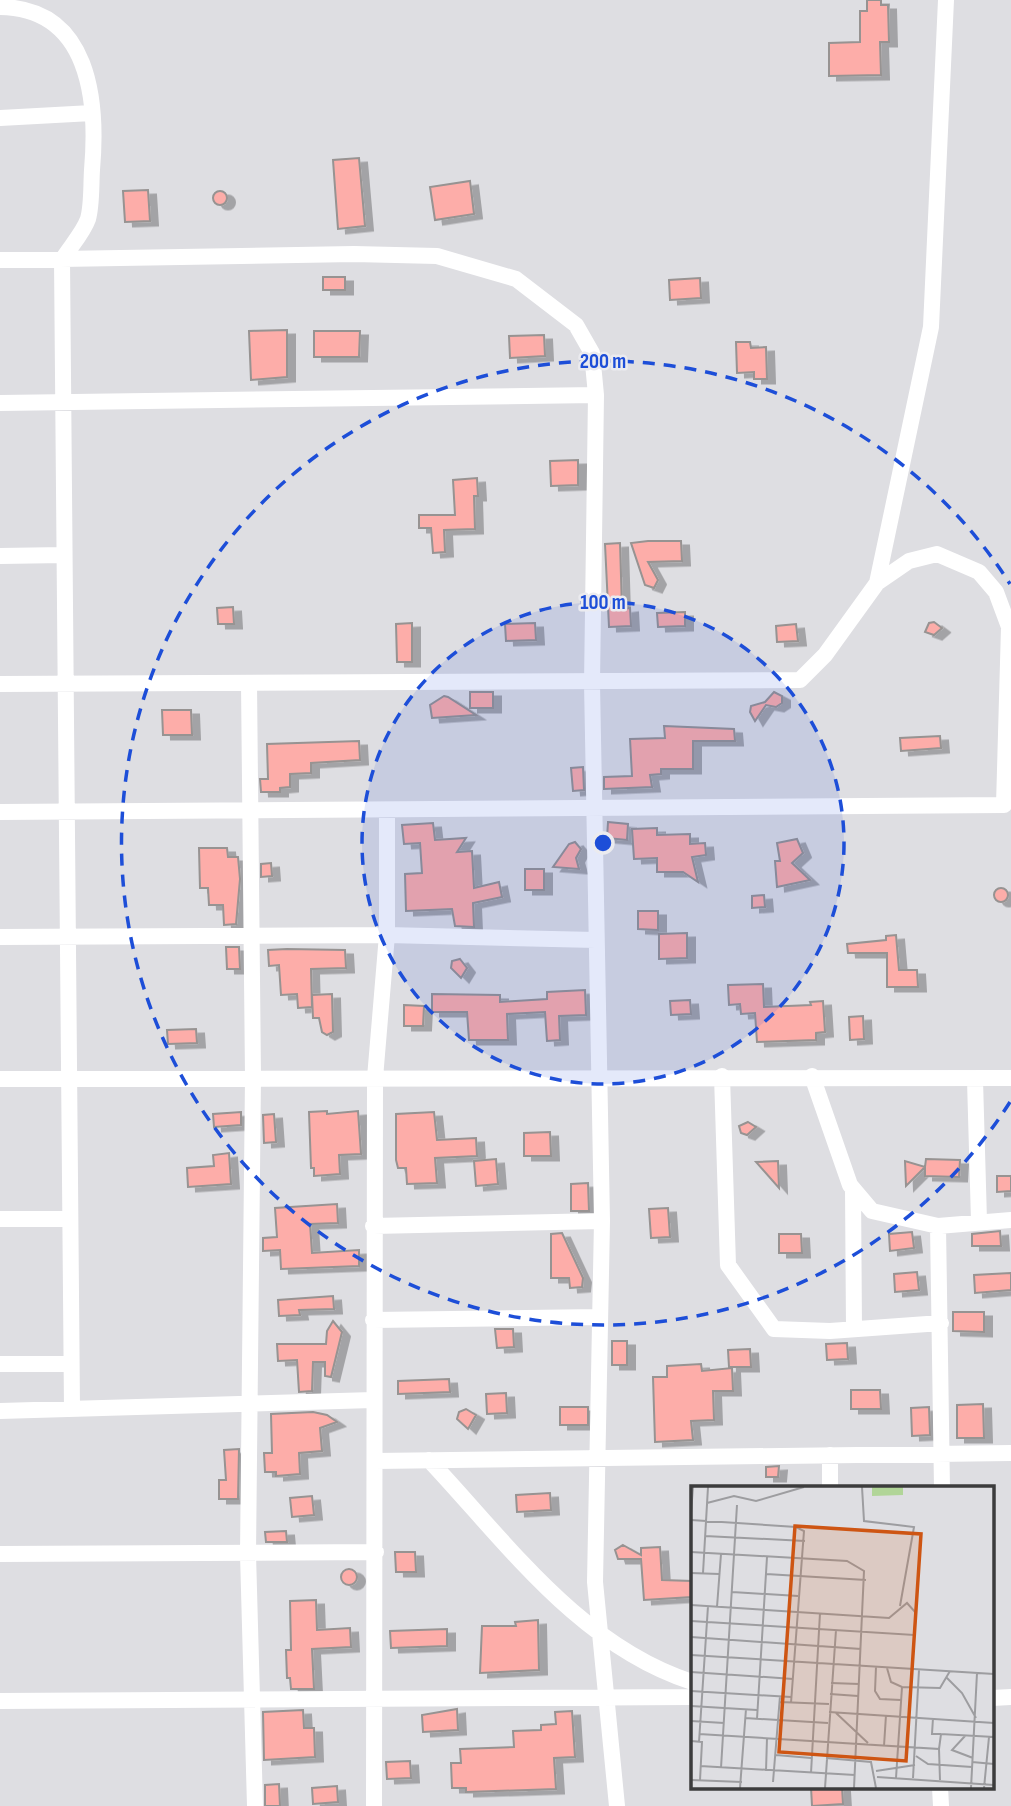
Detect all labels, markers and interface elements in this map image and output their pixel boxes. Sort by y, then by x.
text: 200 m [580,349,626,374]
text: 100 m [580,590,626,615]
centre of rings [591,831,615,855]
inset map [691,1486,993,1788]

